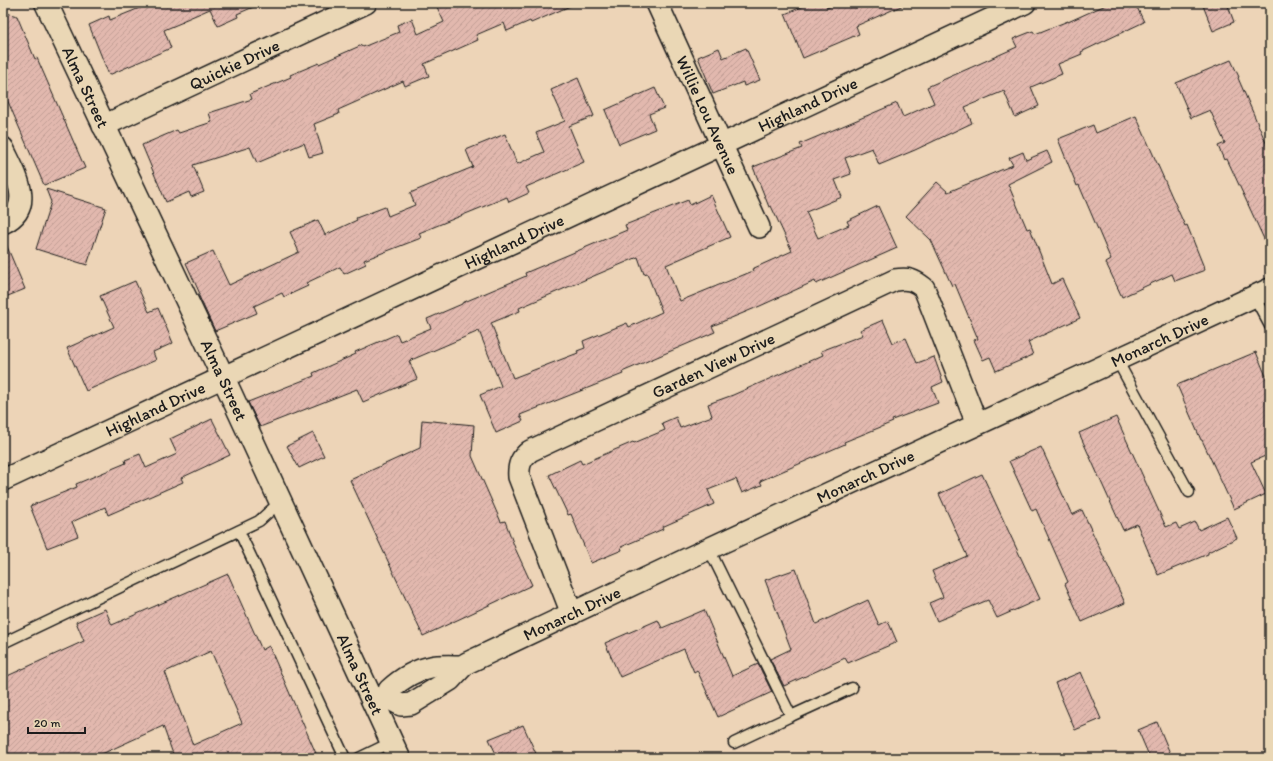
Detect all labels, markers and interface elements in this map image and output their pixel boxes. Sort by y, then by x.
street label: Quickie Drive [186,35,283,94]
street label: Alma Street [58,43,114,131]
street label: Willie Lou Avenue [672,52,744,178]
street label: Highland Drive [755,73,861,136]
street label: Highland Drive [461,210,567,273]
street label: Monarch Drive [1107,309,1212,371]
street label: Garden View Drive [649,328,778,402]
street label: Alma Street [197,336,252,424]
street label: Highland Drive [102,377,208,441]
street label: Monarch Drive [813,445,917,507]
street label: Monarch Drive [520,582,624,645]
street label: Alma Street [333,630,388,719]
scale bar [28,709,85,735]
text: 20 m [34,716,61,730]

